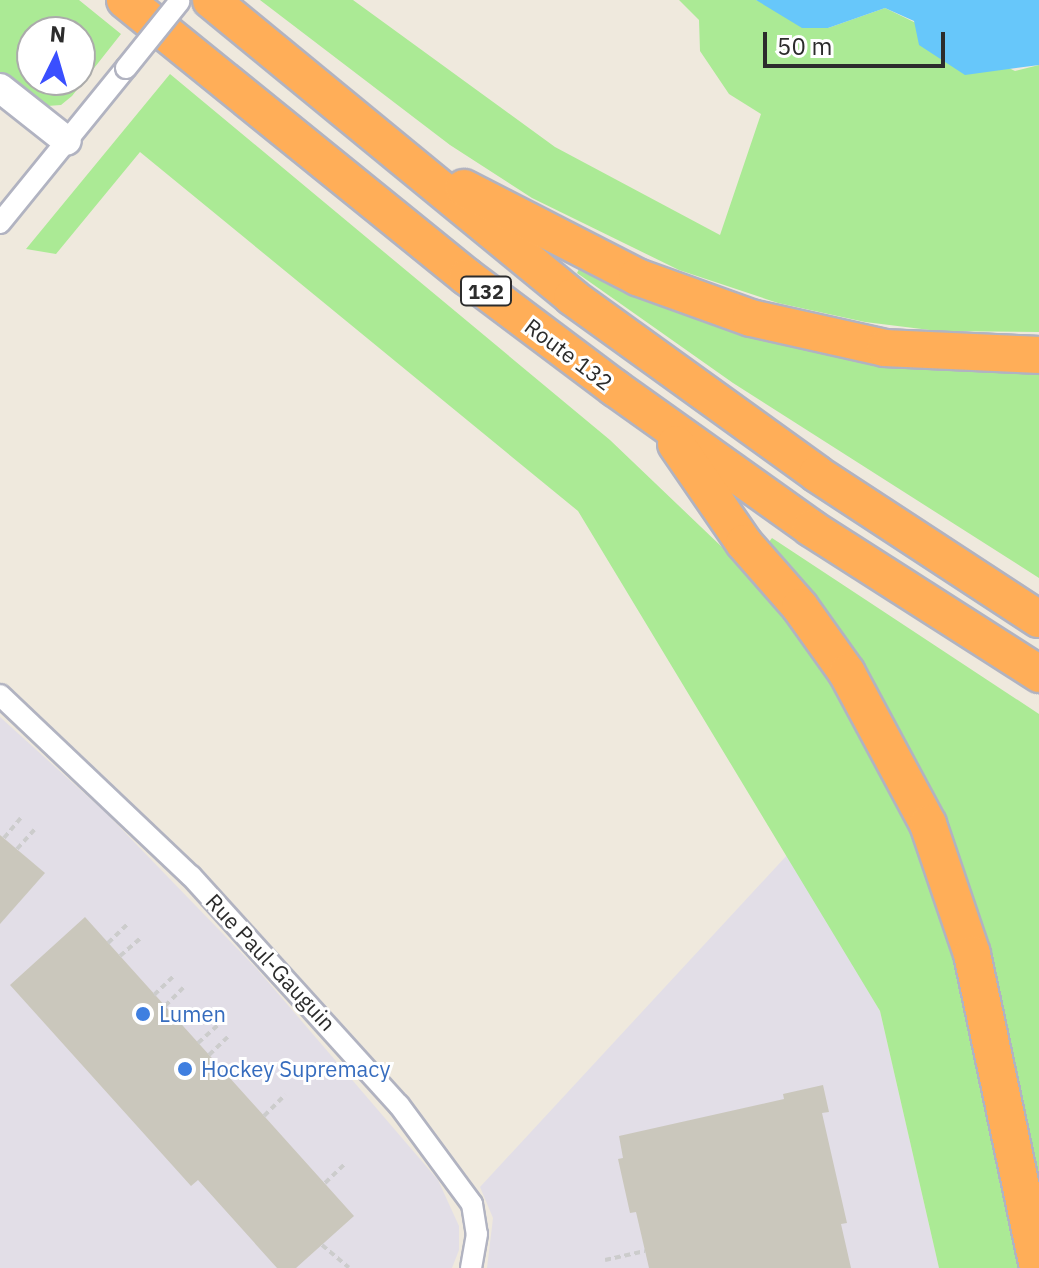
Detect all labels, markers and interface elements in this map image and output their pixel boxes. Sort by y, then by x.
north arrow [16,16,96,96]
scale bar [767,16,949,66]
text: N [49,18,67,49]
text: 50 m [777,30,832,62]
road number: 132 [460,275,512,307]
street label: Route 132 [520,312,618,396]
street label: Rue Paul-Gauguin [201,888,341,1036]
place label: Lumen [159,1001,226,1027]
marker: Lumen [134,1005,152,1023]
place label: Hockey Supremacy [201,1056,390,1082]
marker: Hockey Supremacy [176,1060,194,1078]

